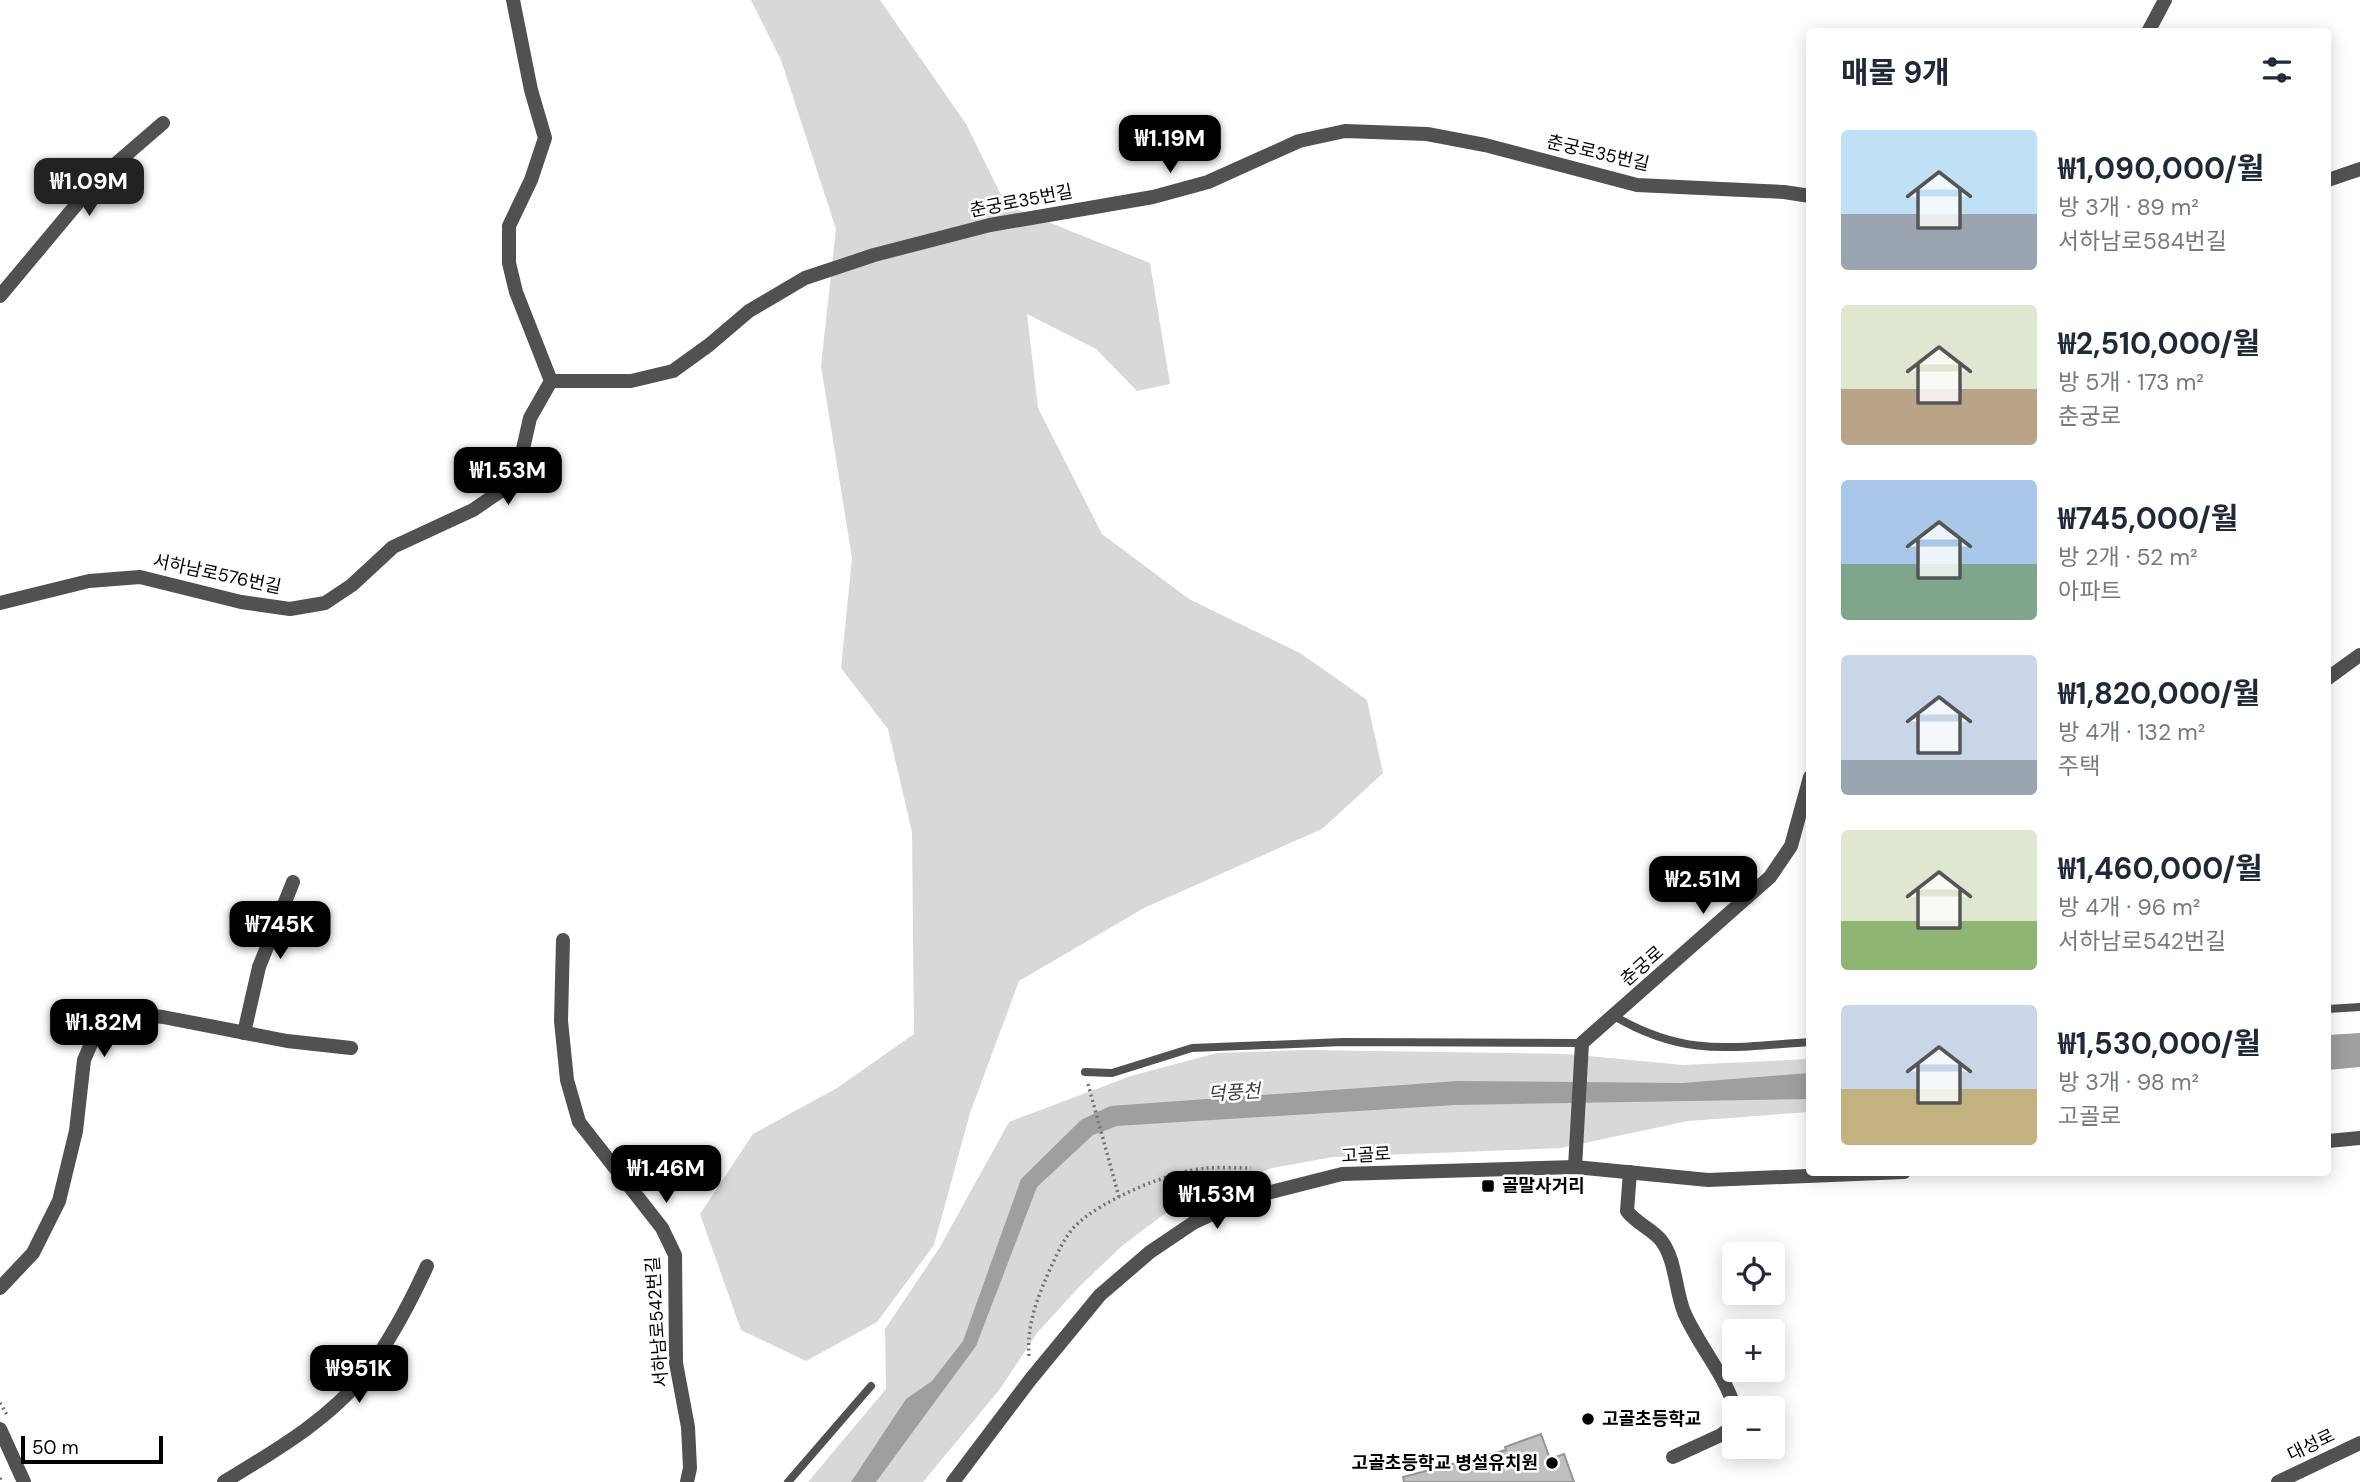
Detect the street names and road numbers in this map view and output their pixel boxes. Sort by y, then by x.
street label: 춘궁로35번길 [1544,130,1652,176]
street label: 춘궁로35번길 [967,179,1075,223]
street label: 서하남로576번길 [151,549,283,599]
street label: 춘궁로 [1615,941,1669,991]
street label: 고골로 [1341,1142,1391,1168]
street label: 서하남로542번길 [640,1256,674,1388]
street label: 대성로 [2283,1423,2339,1467]

